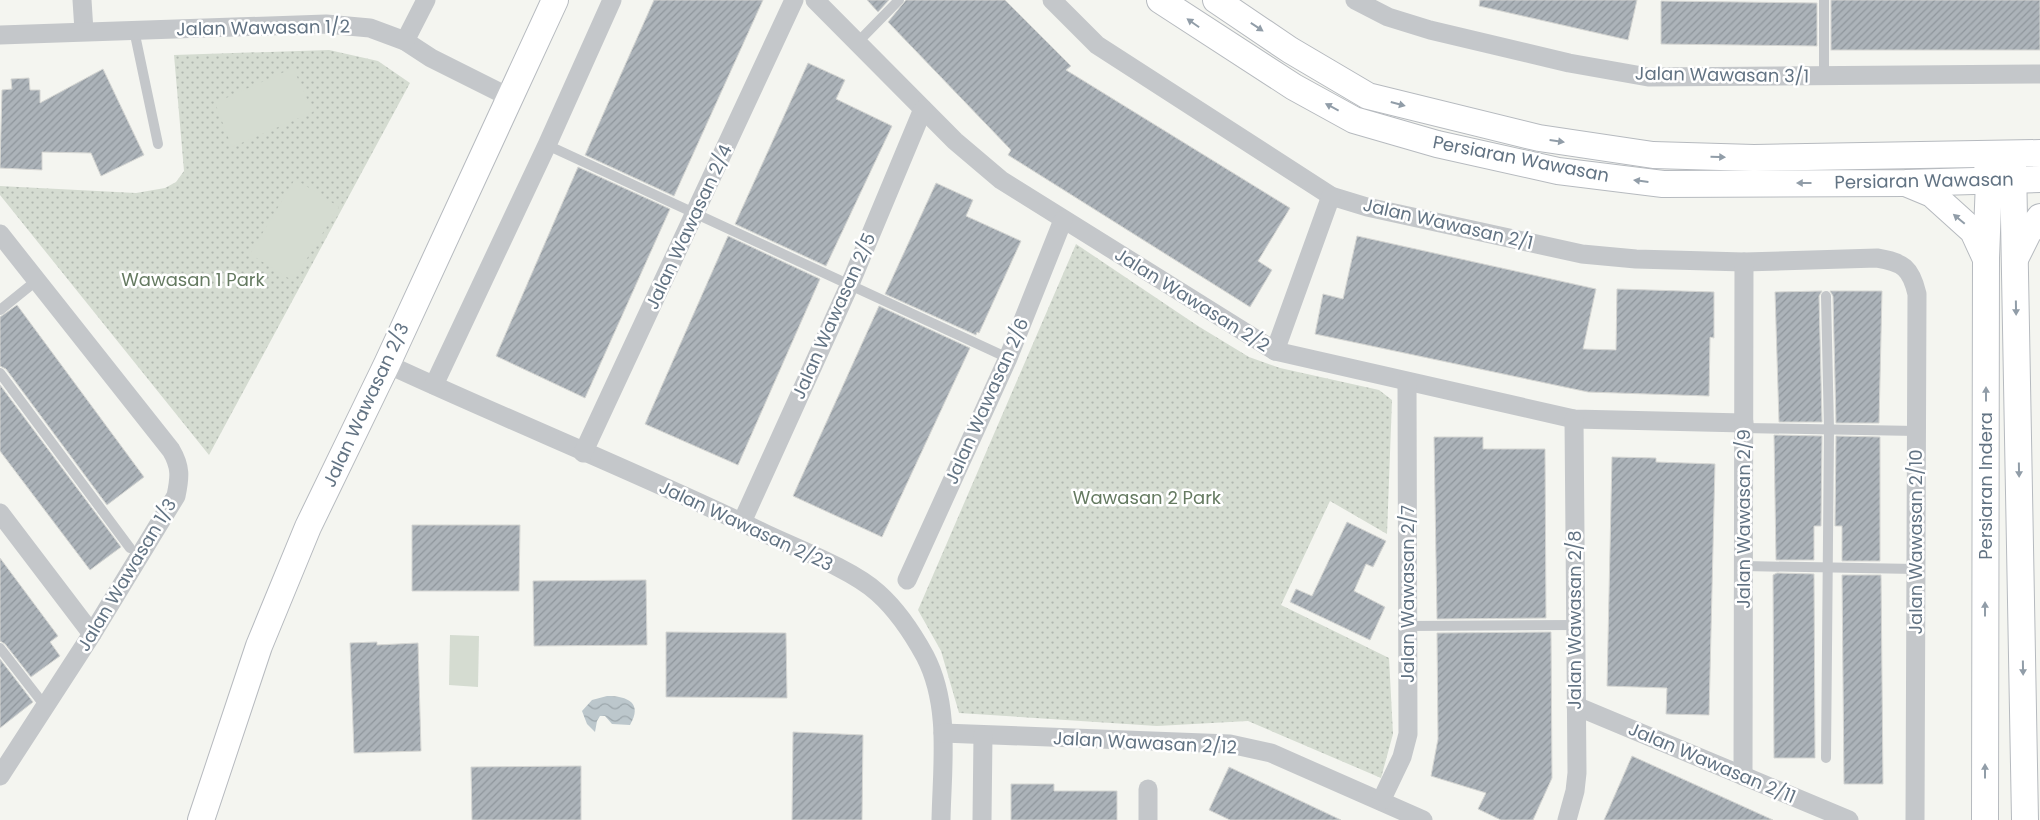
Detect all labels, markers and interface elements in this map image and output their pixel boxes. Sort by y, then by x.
street label: Jalan Wawasan 1/2 [176,13,350,42]
one-way arrow [1186,18,1200,28]
one-way arrow [1250,22,1263,32]
street label: Jalan Wawasan 3/1 [1635,60,1809,89]
one-way arrow [1391,100,1406,108]
one-way arrow [1325,103,1338,112]
street label: Persiaran Wawasan [1431,129,1611,188]
one-way arrow [1549,137,1565,145]
street label: Jalan Wawasan 2/4 [639,140,738,313]
one-way arrow [1710,153,1726,161]
street label: Persiaran Wawasan [1834,166,2014,195]
one-way arrow [1633,177,1649,185]
one-way arrow [1796,179,1812,187]
street label: Jalan Wawasan 2/1 [1361,192,1536,255]
one-way arrow [1953,213,1966,224]
street label: Jalan Wawasan 2/5 [786,229,881,403]
street label: Jalan Wawasan 2/2 [1110,242,1275,357]
park label: Wawasan 1 Park [121,267,266,292]
one-way arrow [2012,300,2020,316]
street label: Jalan Wawasan 2/6 [939,314,1034,488]
street label: Jalan Wawasan 2/3 [316,319,415,491]
one-way arrow [1982,386,1990,402]
street label: Persiaran Indera [1973,412,1998,560]
street label: Jalan Wawasan 2/9 [1731,429,1756,609]
street label: Jalan Wawasan 2/10 [1903,449,1928,635]
one-way arrow [2015,462,2023,478]
street label: Jalan Wawasan 2/23 [655,474,837,577]
park label: Wawasan 2 Park [1073,485,1222,510]
street label: Jalan Wawasan 1/3 [71,494,182,656]
street label: Jalan Wawasan 2/7 [1395,505,1420,683]
street label: Jalan Wawasan 2/8 [1562,530,1587,710]
one-way arrow [1981,601,1989,617]
one-way arrow [2019,660,2027,676]
street label: Jalan Wawasan 2/11 [1625,716,1800,809]
street label: Jalan Wawasan 2/12 [1052,725,1238,760]
one-way arrow [1981,763,1989,779]

